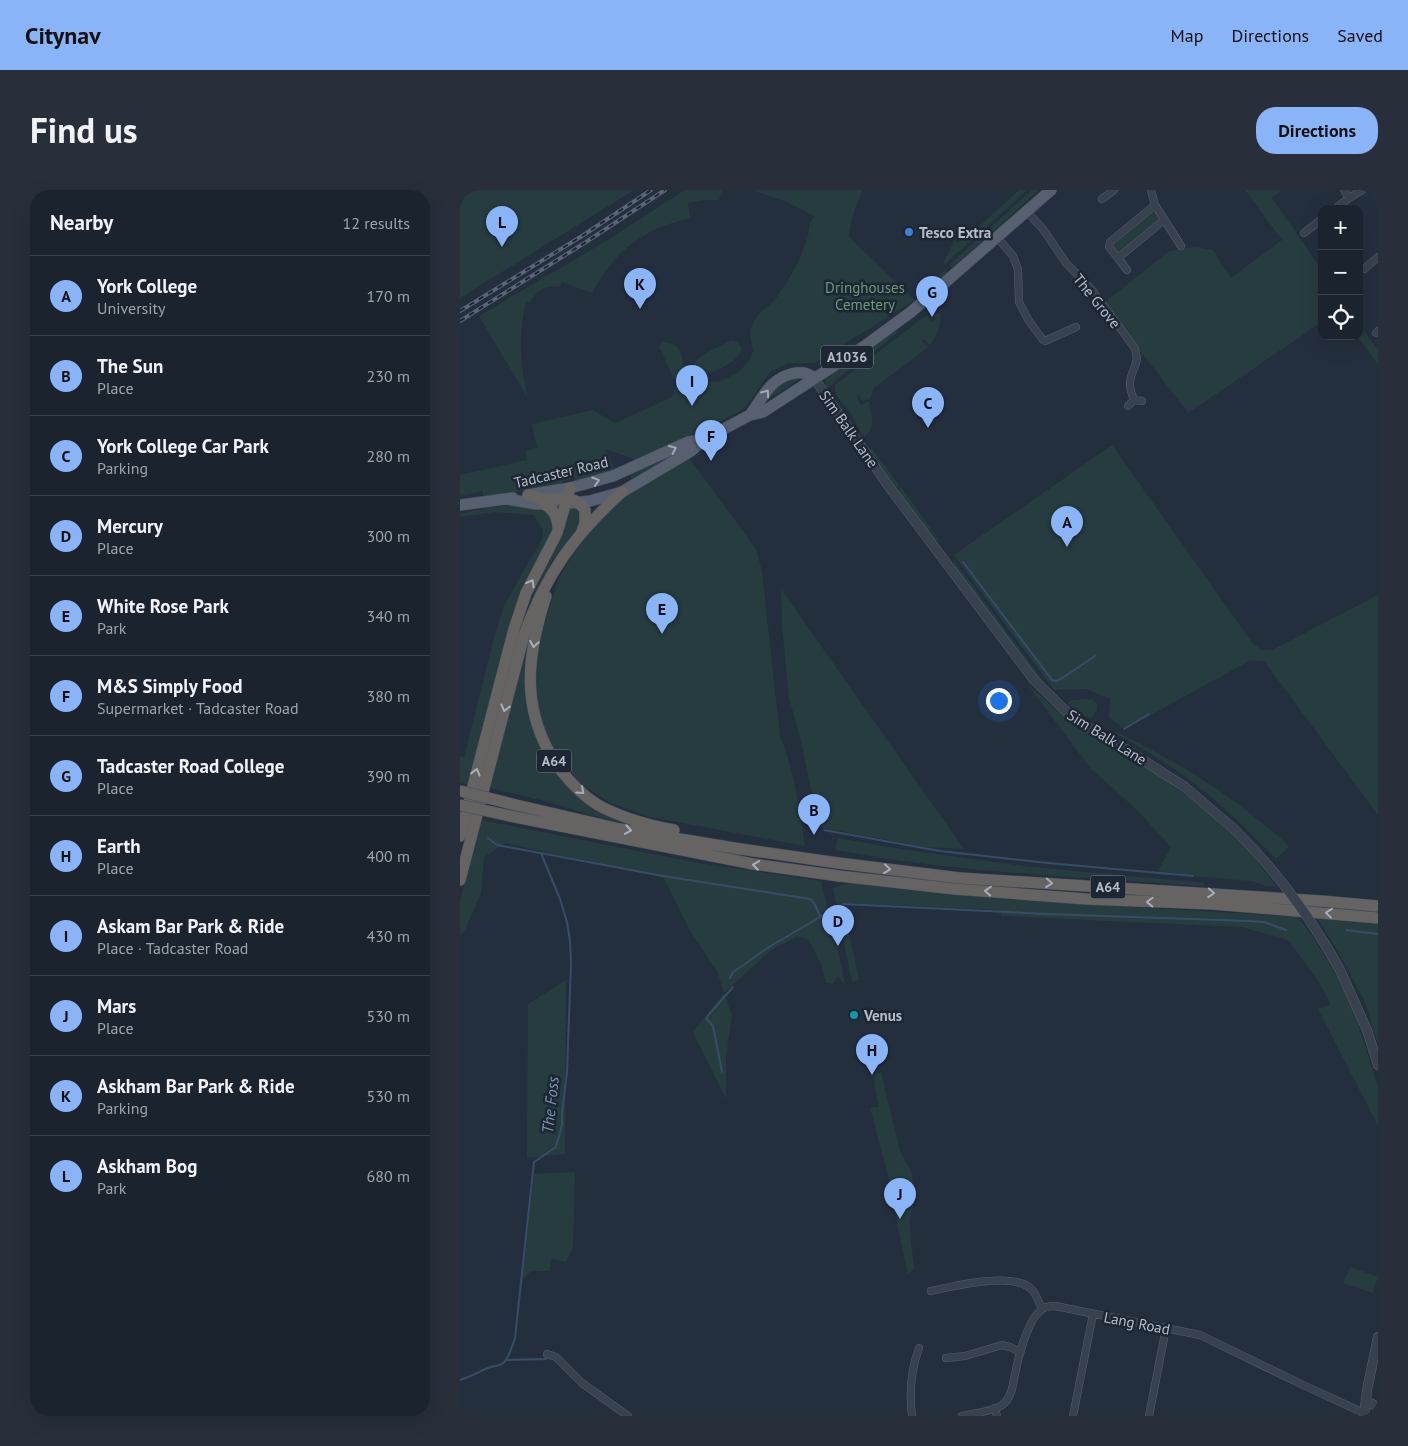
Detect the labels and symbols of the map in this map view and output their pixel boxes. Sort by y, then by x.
pin: L [486,206,518,247]
place label: Tesco Extra [919,223,991,242]
marker: Tesco Extra [903,226,915,238]
pin: K [624,268,656,309]
street label: The Grove [1069,270,1125,332]
pin: G [916,276,948,317]
park label: Dringhouses Cemetery [825,278,905,314]
road number: A1036 [821,346,873,368]
pin: I [676,365,708,406]
street label: Sim Balk Lane [815,387,883,471]
pin: C [912,387,944,428]
one-way arrow [760,389,769,398]
pin: F [695,420,727,461]
one-way arrow [667,446,676,456]
street label: Tadcaster Road [512,452,610,492]
one-way arrow [591,477,599,487]
pin: A [1051,506,1083,547]
one-way arrow [525,579,535,588]
pin: E [646,593,678,634]
one-way arrow [529,640,539,649]
your location [986,688,1012,714]
one-way arrow [501,703,511,711]
street label: Sim Balk Lane [1064,705,1150,769]
road number: A64 [536,750,572,772]
one-way arrow [471,769,481,777]
one-way arrow [576,785,585,794]
pin: B [798,794,830,835]
one-way arrow [624,824,632,834]
one-way arrow [751,860,760,870]
one-way arrow [883,863,891,874]
road number: A64 [1090,876,1126,899]
one-way arrow [1045,878,1053,889]
one-way arrow [983,886,991,897]
one-way arrow [1207,888,1215,899]
one-way arrow [1146,896,1154,907]
pin: D [822,905,854,946]
one-way arrow [1325,908,1333,919]
place label: Venus [863,1006,902,1025]
marker: Venus [848,1009,860,1021]
pin: H [856,1034,888,1075]
water label: The Foss [537,1075,563,1134]
pin: J [884,1178,916,1219]
street label: Lang Road [1102,1307,1172,1339]

